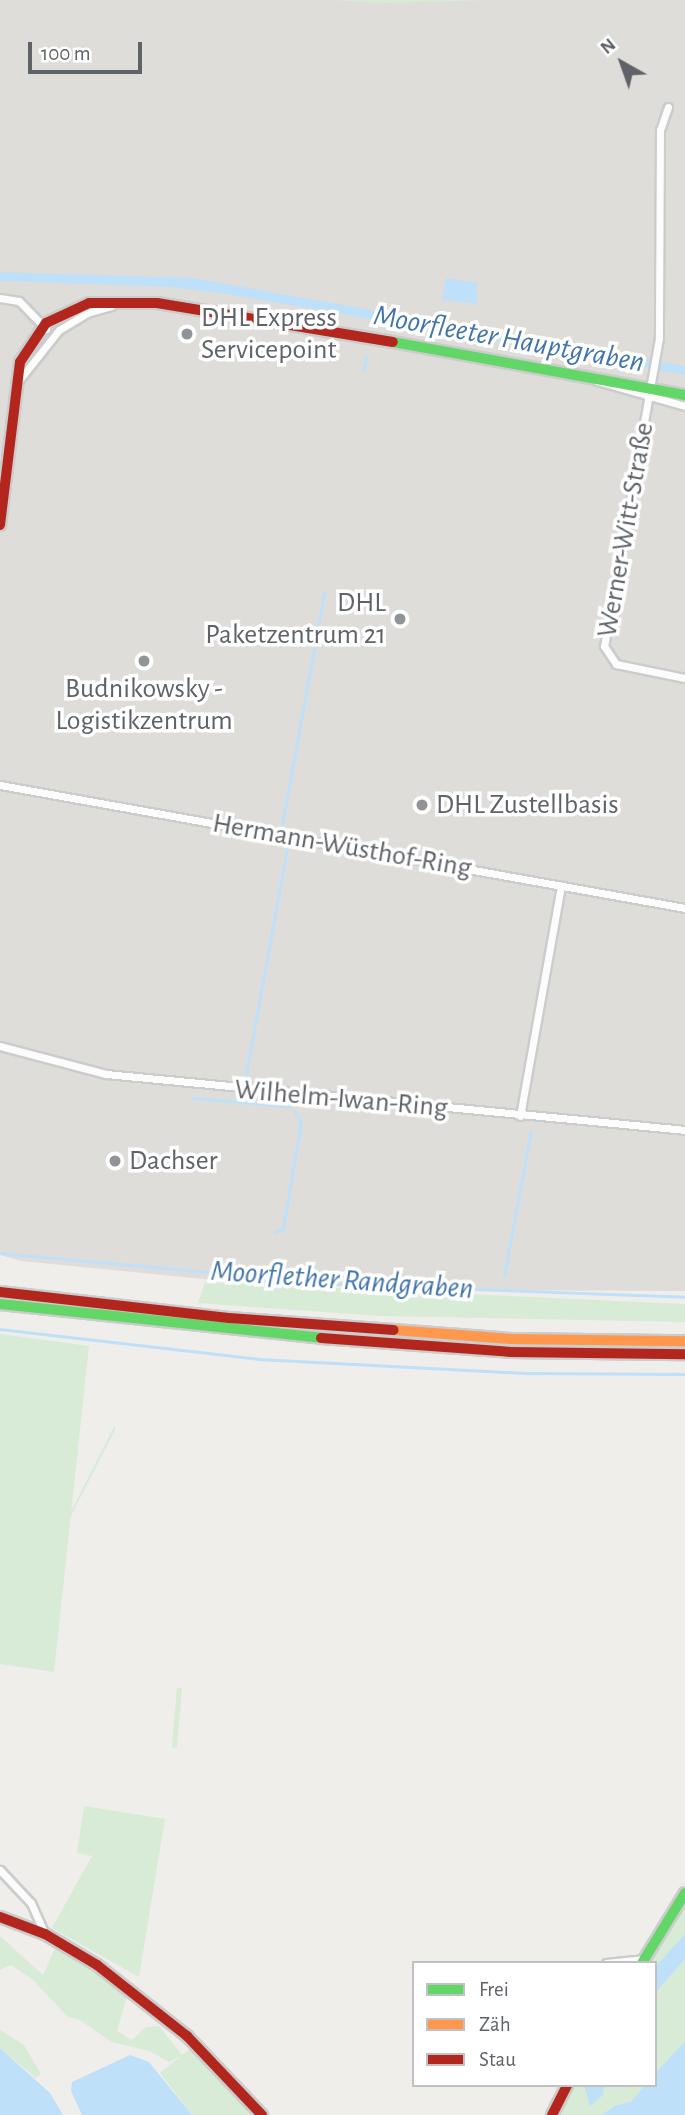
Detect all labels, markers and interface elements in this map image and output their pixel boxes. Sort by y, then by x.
scale bar [32,28,145,72]
north arrow [587,28,657,98]
text: N [597,35,619,58]
text: 100 m [41,43,91,64]
water label: Moorfleeter Hauptgraben [371,297,647,381]
place label: DHL Express Servicepoint [201,301,337,367]
marker: DHL Express Servicepoint [179,326,195,342]
street label: Werner-Witt-Straße [591,420,661,640]
place label: DHL Paketzentrum 21 [205,586,386,652]
marker: DHL Paketzentrum 21 [392,611,408,627]
marker: Budnikowsky - Logistikzentrum [136,653,152,669]
place label: Budnikowsky - Logistikzentrum [55,672,233,738]
place label: DHL Zustellbasis [436,788,619,822]
marker: DHL Zustellbasis [414,797,430,813]
street label: Hermann-Wüsthof-Ring [210,807,474,885]
street label: Wilhelm-Iwan-Ring [233,1073,449,1125]
place label: Dachser [129,1144,218,1178]
marker: Dachser [107,1153,123,1169]
water label: Moorflether Randgraben [210,1253,474,1307]
legend [412,1961,657,2087]
text: Frei [479,1979,509,2000]
text: Zäh [479,2014,511,2035]
text: Stau [479,2049,516,2070]

